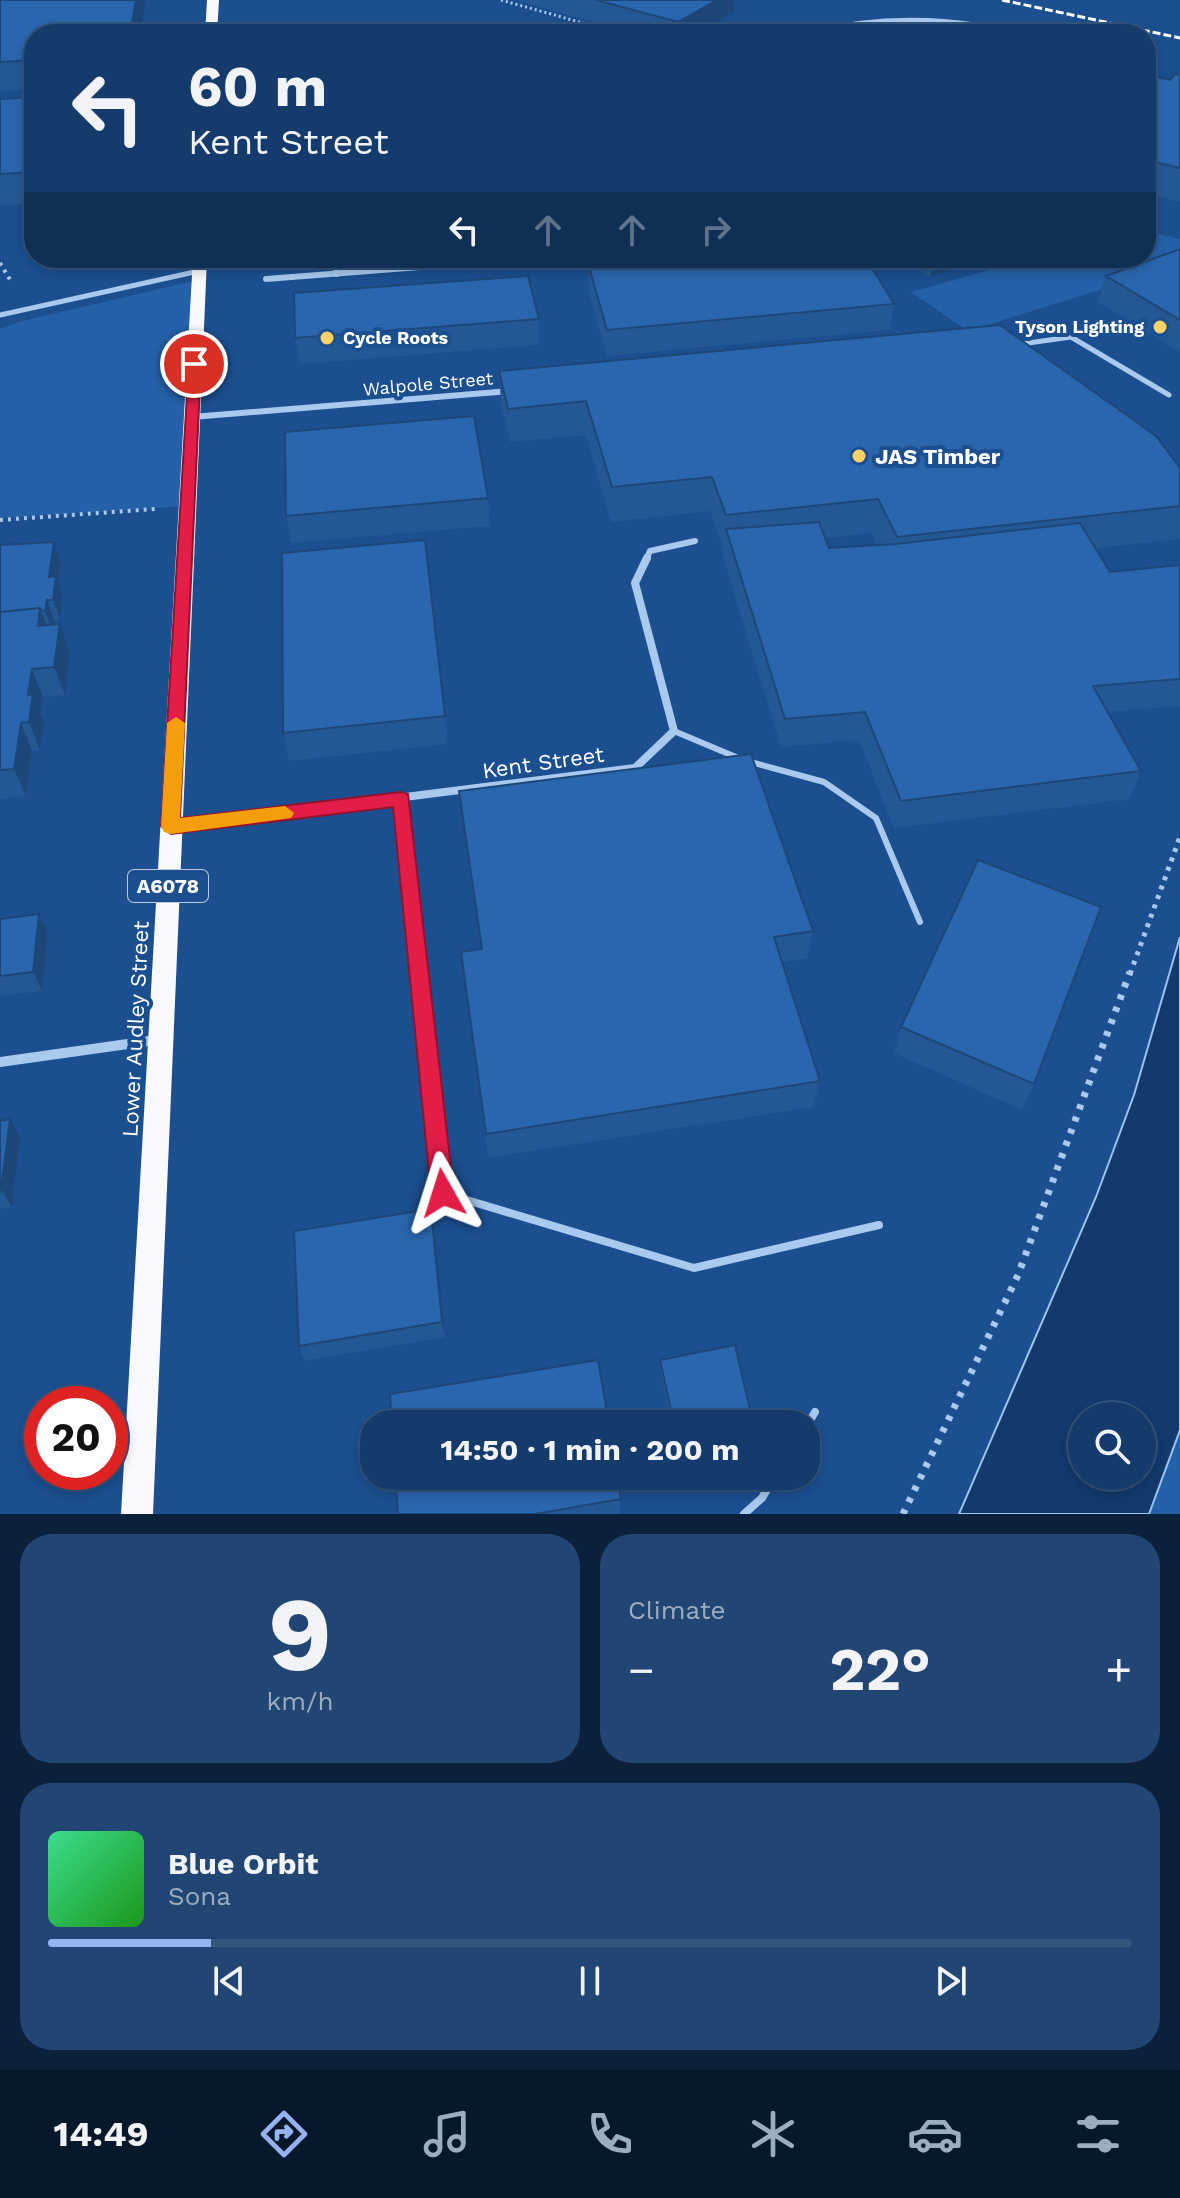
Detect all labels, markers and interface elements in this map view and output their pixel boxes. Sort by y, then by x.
text: 60 m [188,54,327,120]
icon: left [56,56,160,160]
text: Kent Street [188,121,389,163]
icon: left [442,208,486,252]
icon: ahead [526,208,570,252]
icon: ahead [610,208,654,252]
icon: right [694,208,738,252]
place label: Tyson Lighting [1015,316,1145,337]
marker: Tyson Lighting [1151,318,1169,336]
place label: Cycle Roots [343,327,449,348]
marker: Cycle Roots [318,329,336,347]
pin [160,330,228,398]
icon: arrive [172,342,216,386]
street label: Walpole Street [362,367,494,400]
place label: JAS Timber [875,444,1001,469]
marker: JAS Timber [850,447,868,465]
street label: Kent Street [481,742,606,783]
road number: A6078 [128,870,208,902]
street label: Lower Audley Street [117,920,154,1138]
position arrow [401,1151,485,1235]
speed limit sign: 20 [24,1386,128,1490]
map controls [1068,1402,1156,1490]
button: search [1068,1402,1156,1490]
text: 14:50 · 1 min · 200 m [440,1432,740,1467]
text: 9 [268,1573,332,1695]
text: Climate [628,1595,726,1625]
text: 22° [829,1634,931,1705]
text: − [628,1644,655,1696]
text: + [1105,1644,1132,1696]
text: km/h [267,1686,333,1716]
text: Blue Orbit [168,1846,318,1881]
text: Sona [168,1881,231,1911]
icon: previous [207,1959,251,2003]
icon: pause [568,1959,612,2003]
icon: next [929,1959,973,2003]
icon: directions [256,2106,312,2162]
icon: music [419,2106,475,2162]
icon: phone [582,2106,638,2162]
icon: climate [745,2106,801,2162]
icon: car [907,2106,963,2162]
icon: filters [1070,2106,1126,2162]
text: 14:49 [53,2113,149,2155]

